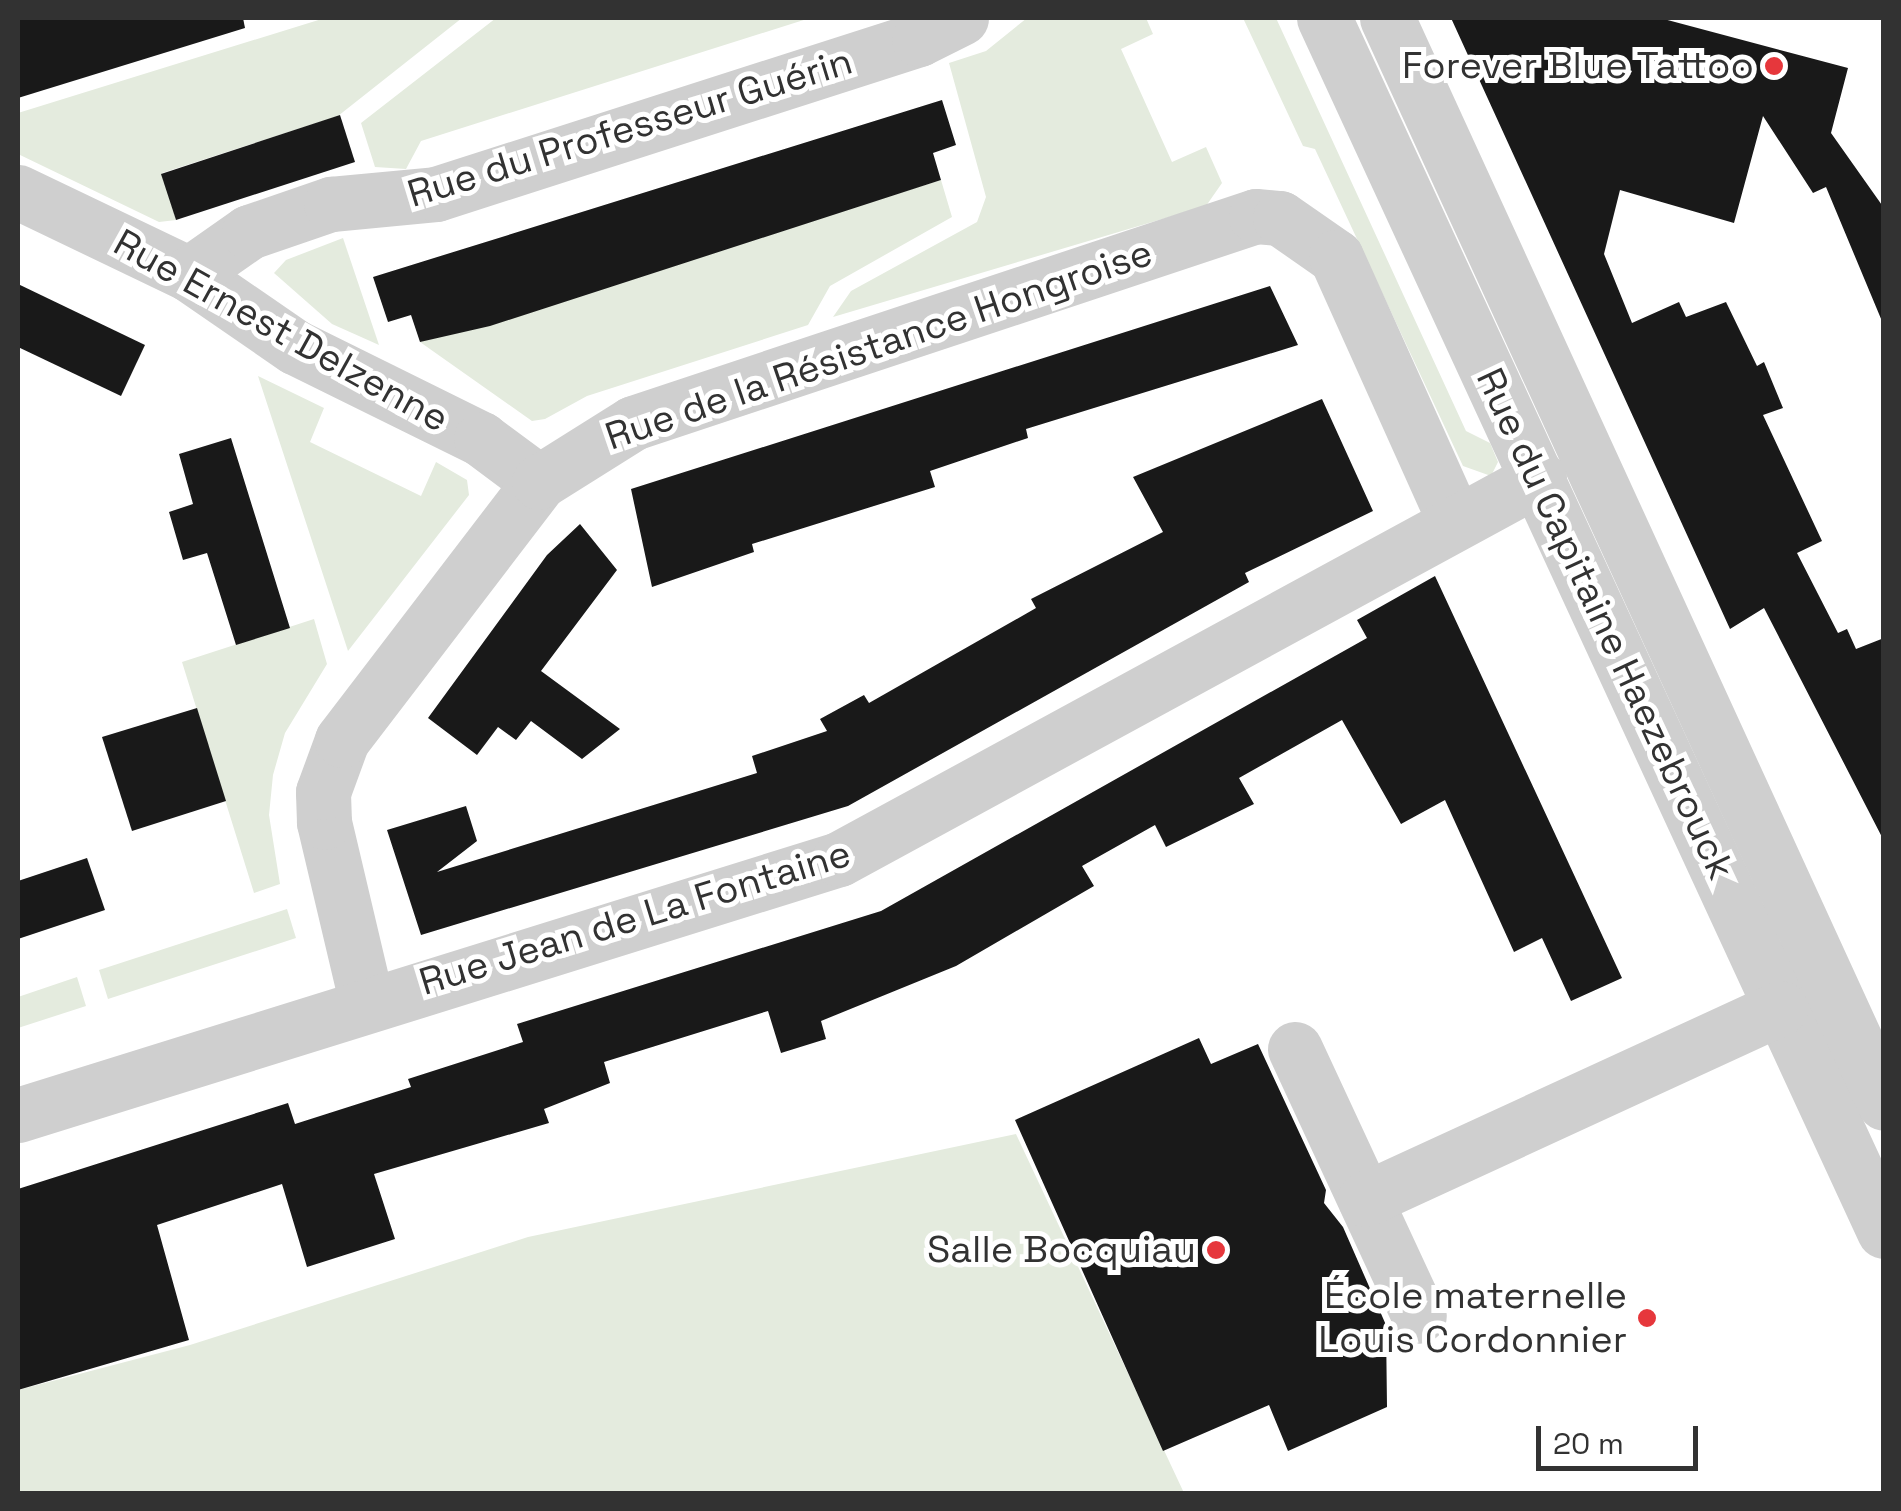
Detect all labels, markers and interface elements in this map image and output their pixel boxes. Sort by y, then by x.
street label: Rue du Professeur Guérin [402,39,858,217]
place label: Forever Blue Tattoo [1401,43,1754,89]
marker: Forever Blue Tattoo [1763,55,1785,77]
street label: Rue Ernest Delzenne [106,220,456,442]
street label: Rue de la Résistance Hongroise [600,230,1158,460]
street label: Rue du Capitaine Haezebrouck [1466,361,1744,887]
street label: Rue Jean de La Fontaine [414,831,856,1005]
place label: Salle Bocquiau [927,1227,1196,1273]
marker: Salle Bocquiau [1205,1239,1227,1261]
place label: École maternelle Louis Cordonnier [1318,1273,1627,1362]
marker: École maternelle Louis Cordonnier [1636,1307,1658,1329]
scale bar [1541,1406,1704,1468]
text: 20 m [1553,1424,1624,1463]

